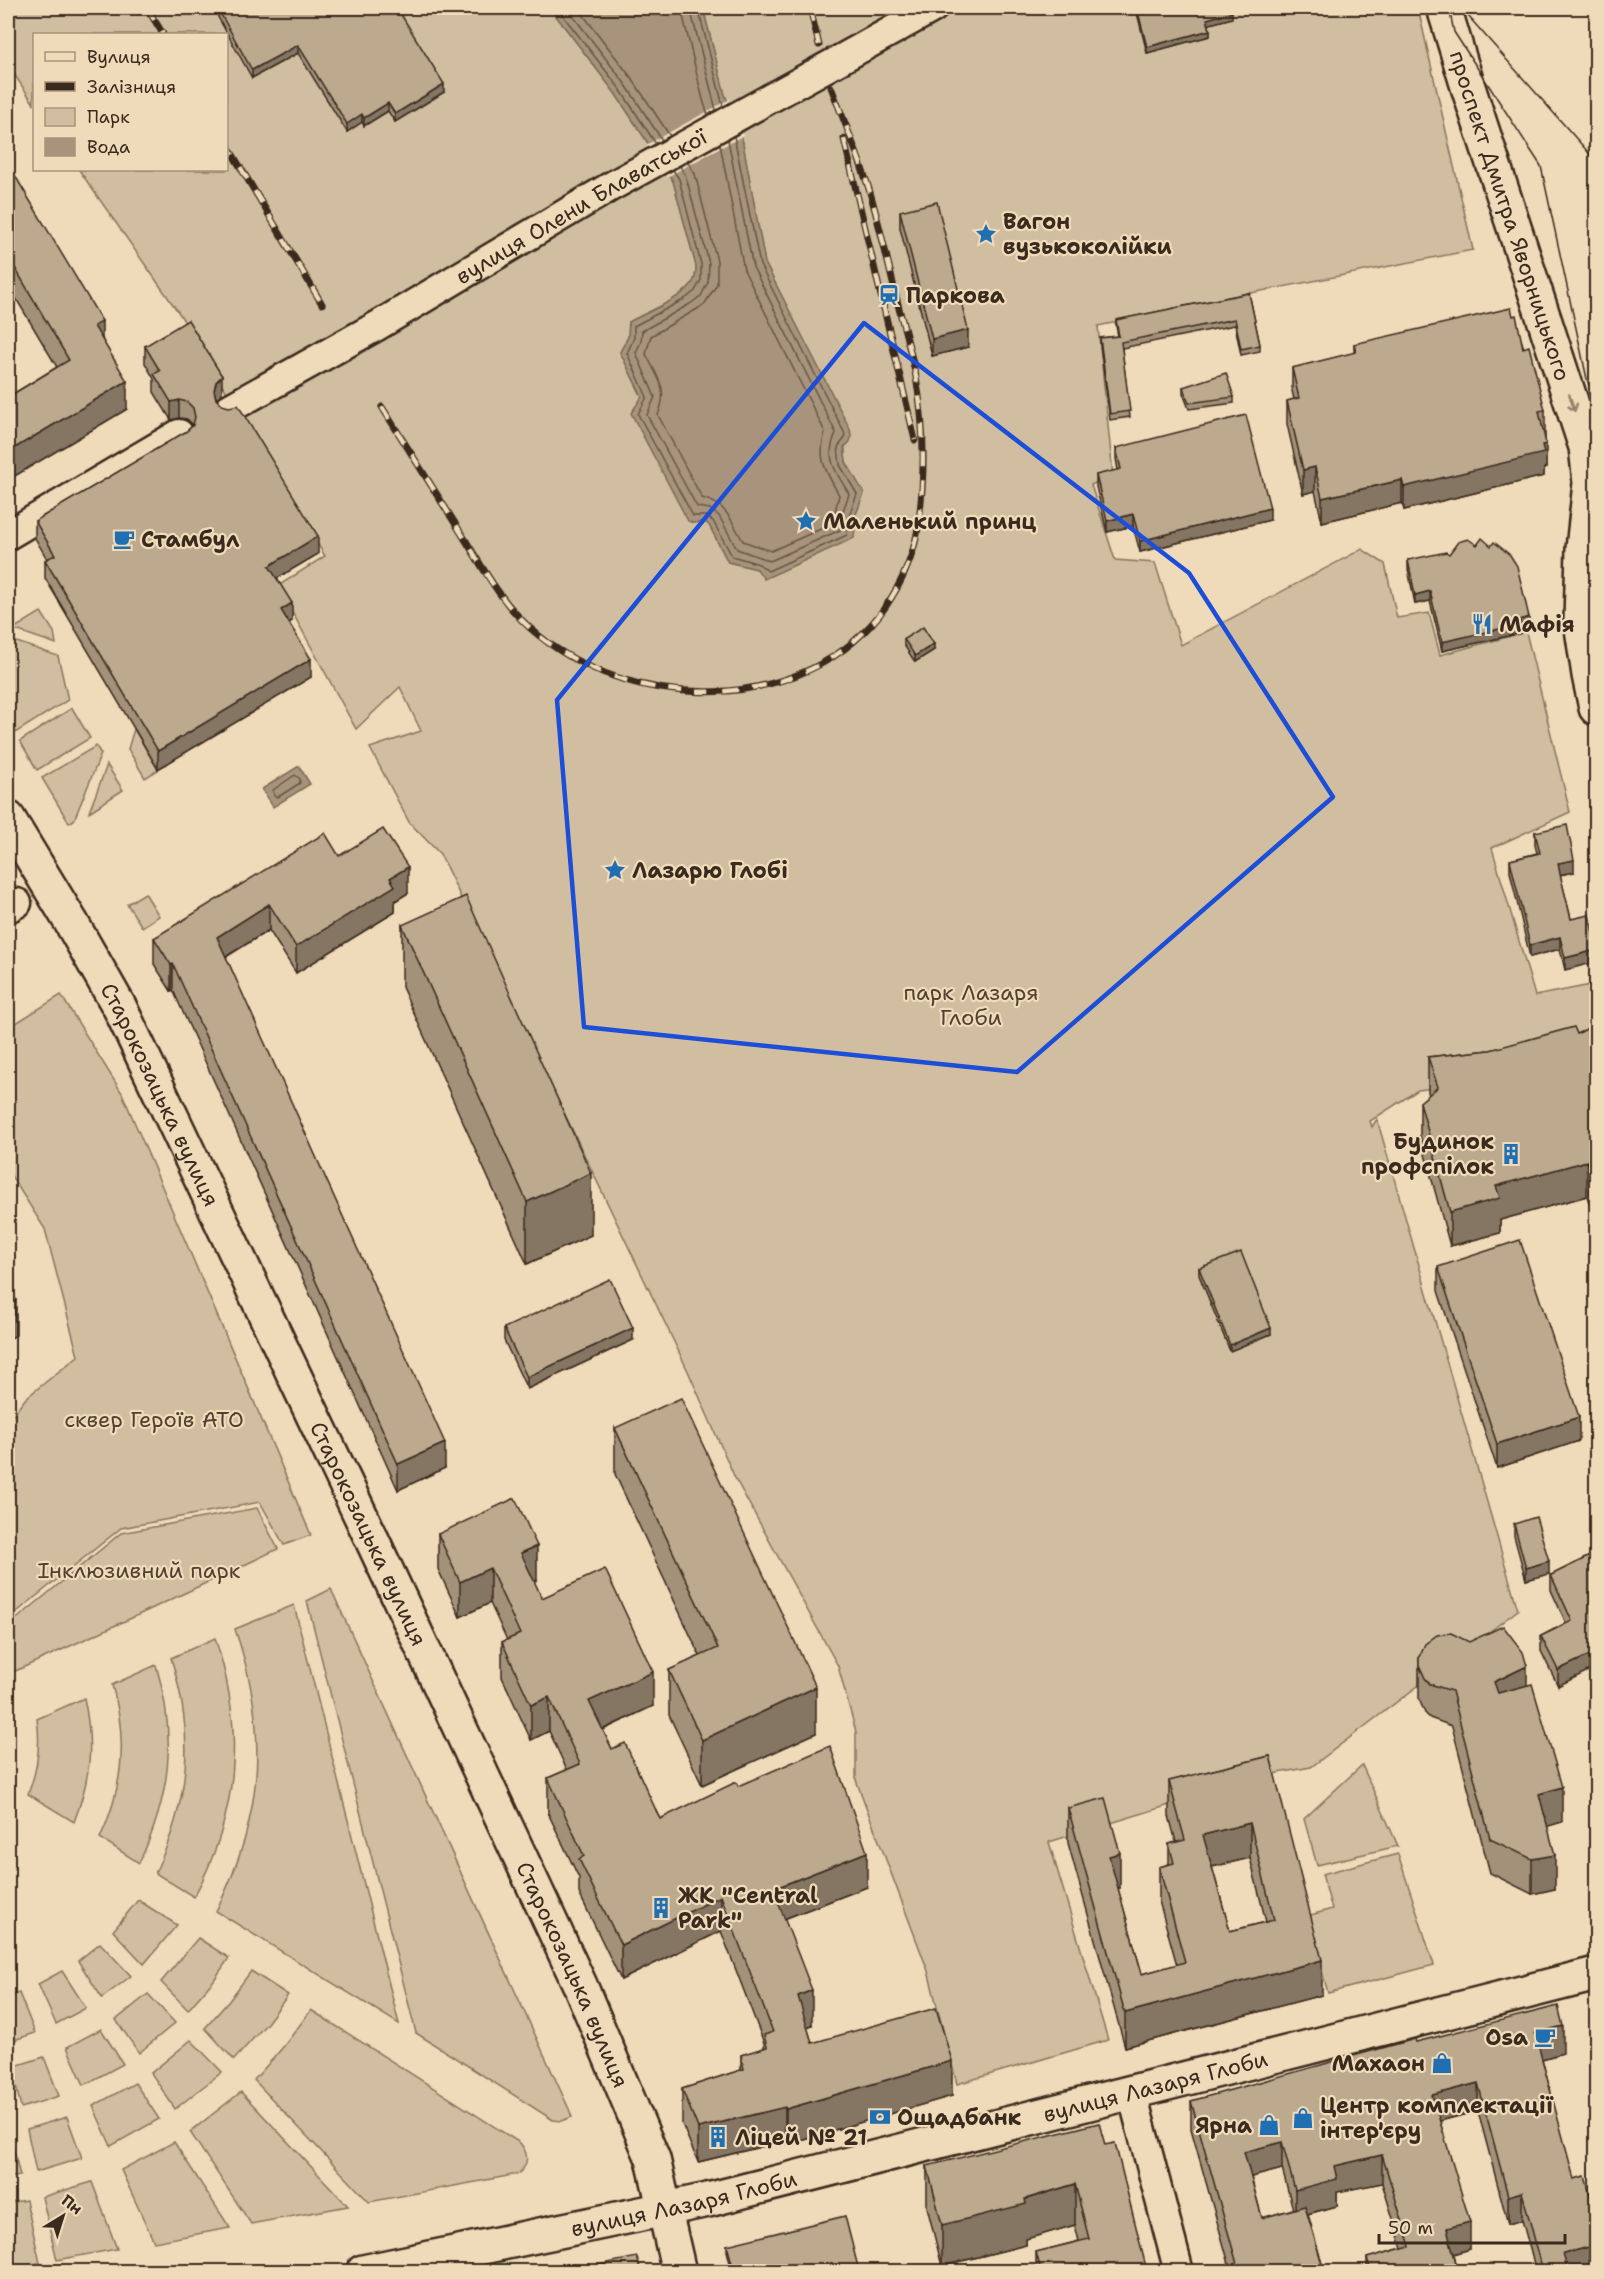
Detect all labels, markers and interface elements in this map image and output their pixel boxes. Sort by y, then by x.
legend [33,33,228,171]
text: Вулиця [87,45,151,69]
street label: проспект Дмитра Яворницького [1443,47,1578,384]
text: Залізниця [87,75,176,99]
text: Парк [87,105,130,129]
street label: вулиця Олени Блаватської [450,121,712,290]
text: Вода [87,135,130,159]
place label: Вагон вузькоколійки [1003,207,1172,261]
place icon: Вагон вузькоколійки [974,222,998,246]
place label: Паркова [906,281,1005,310]
station icon: Паркова [877,283,901,307]
one-way arrow [1567,393,1578,412]
place label: Маленький принц [823,507,1036,536]
place icon: Маленький принц [794,509,818,533]
place label: Стамбул [141,525,240,554]
cafe icon: Стамбул [112,527,136,551]
place label: Мафія [1499,610,1575,639]
restaurant icon: Мафія [1470,612,1494,636]
place label: Лазарю Глобі [632,856,788,885]
place icon: Лазарю Глобі [603,858,627,882]
street label: Старокозацька вулиця [94,977,226,1211]
park label: парк Лазаря Глоби [903,978,1039,1032]
place label: Будинок профспілок [1361,1127,1494,1181]
building icon: Будинок профспілок [1499,1142,1523,1166]
park label: сквер Героїв АТО [64,1405,244,1434]
street label: Старокозацька вулиця [304,1417,434,1650]
park label: Інклюзивний парк [37,1556,241,1585]
street label: Старокозацька вулиця [510,1857,636,2092]
place label: ЖК "Central Park" [678,1881,818,1935]
building icon: ЖК "Central Park" [649,1896,673,1920]
place label: Osa [1485,2023,1528,2052]
cafe icon: Osa [1533,2025,1557,2049]
street label: вулиця Лазаря Глоби [1040,2044,1271,2129]
place label: Махаон [1331,2049,1425,2078]
shop icon: Махаон [1430,2051,1454,2075]
place label: Центр комплектації інтер'єру [1320,2091,1554,2145]
place label: Ощадбанк [897,2103,1022,2132]
bank icon: Ощадбанк [868,2105,892,2129]
shop icon: Центр комплектації інтер'єру [1291,2106,1315,2130]
place label: Ярна [1196,2111,1252,2140]
shop icon: Ярна [1257,2113,1281,2137]
place label: Ліцей № 21 [735,2123,867,2152]
building icon: Ліцей № 21 [706,2125,730,2149]
street label: вулиця Лазаря Глоби [568,2164,800,2243]
north arrow [33,2186,93,2246]
text: Пн [57,2190,87,2219]
scale bar [1379,2207,1565,2245]
text: 50 m [1388,2216,1433,2240]

